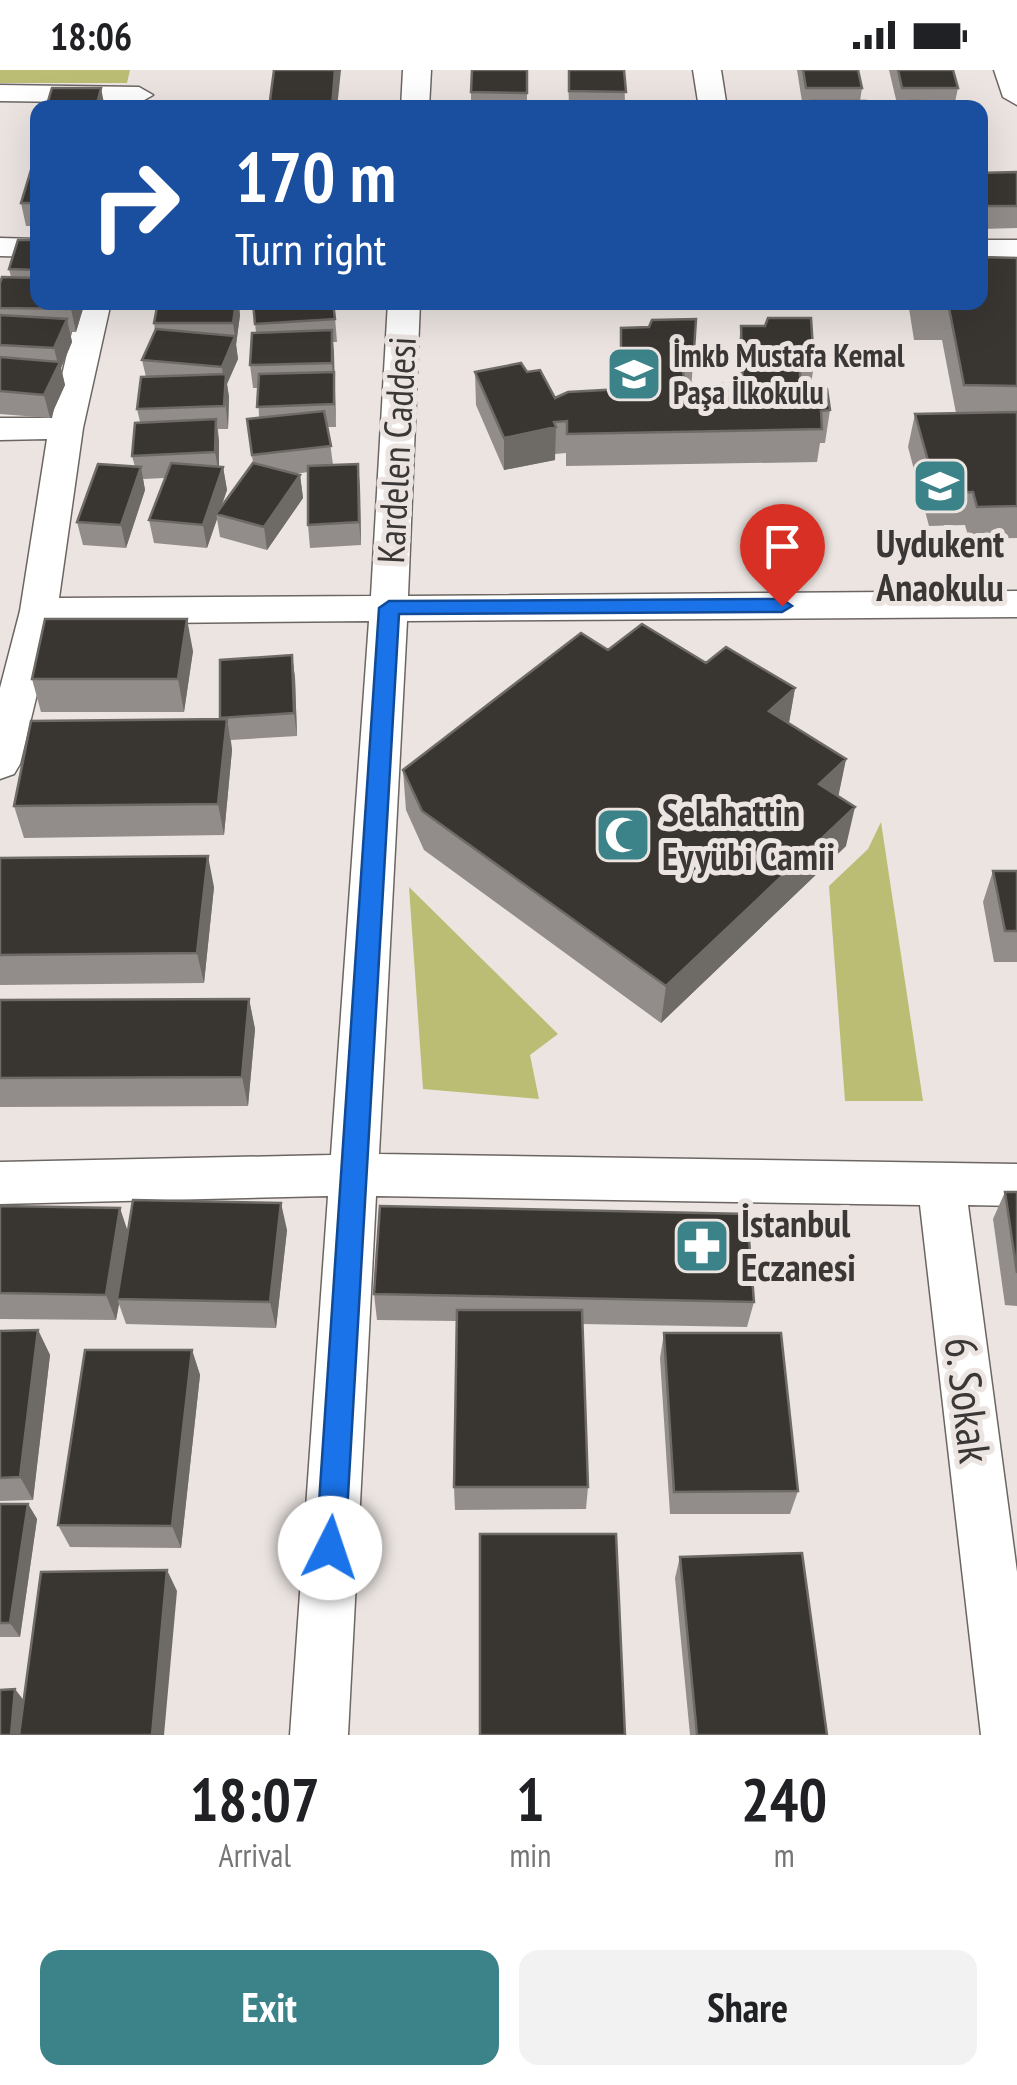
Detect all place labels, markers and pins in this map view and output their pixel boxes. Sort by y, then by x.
place label: İmkb Mustafa Kemal Paşa İlkokulu [673,334,905,413]
school or university icon: İmkb Mustafa Kemal Paşa İlkokulu [604,344,664,404]
school or university icon: Uydukent Anaokulu [910,456,970,516]
pin [740,504,825,607]
place label: Uydukent Anaokulu [875,518,1004,611]
place label: Selahattin Eyyübi Camii [662,787,835,880]
mosque icon: Selahattin Eyyübi Camii [593,805,653,865]
place label: İstanbul Eczanesi [741,1198,856,1291]
pharmacy icon: İstanbul Eczanesi [672,1216,732,1276]

